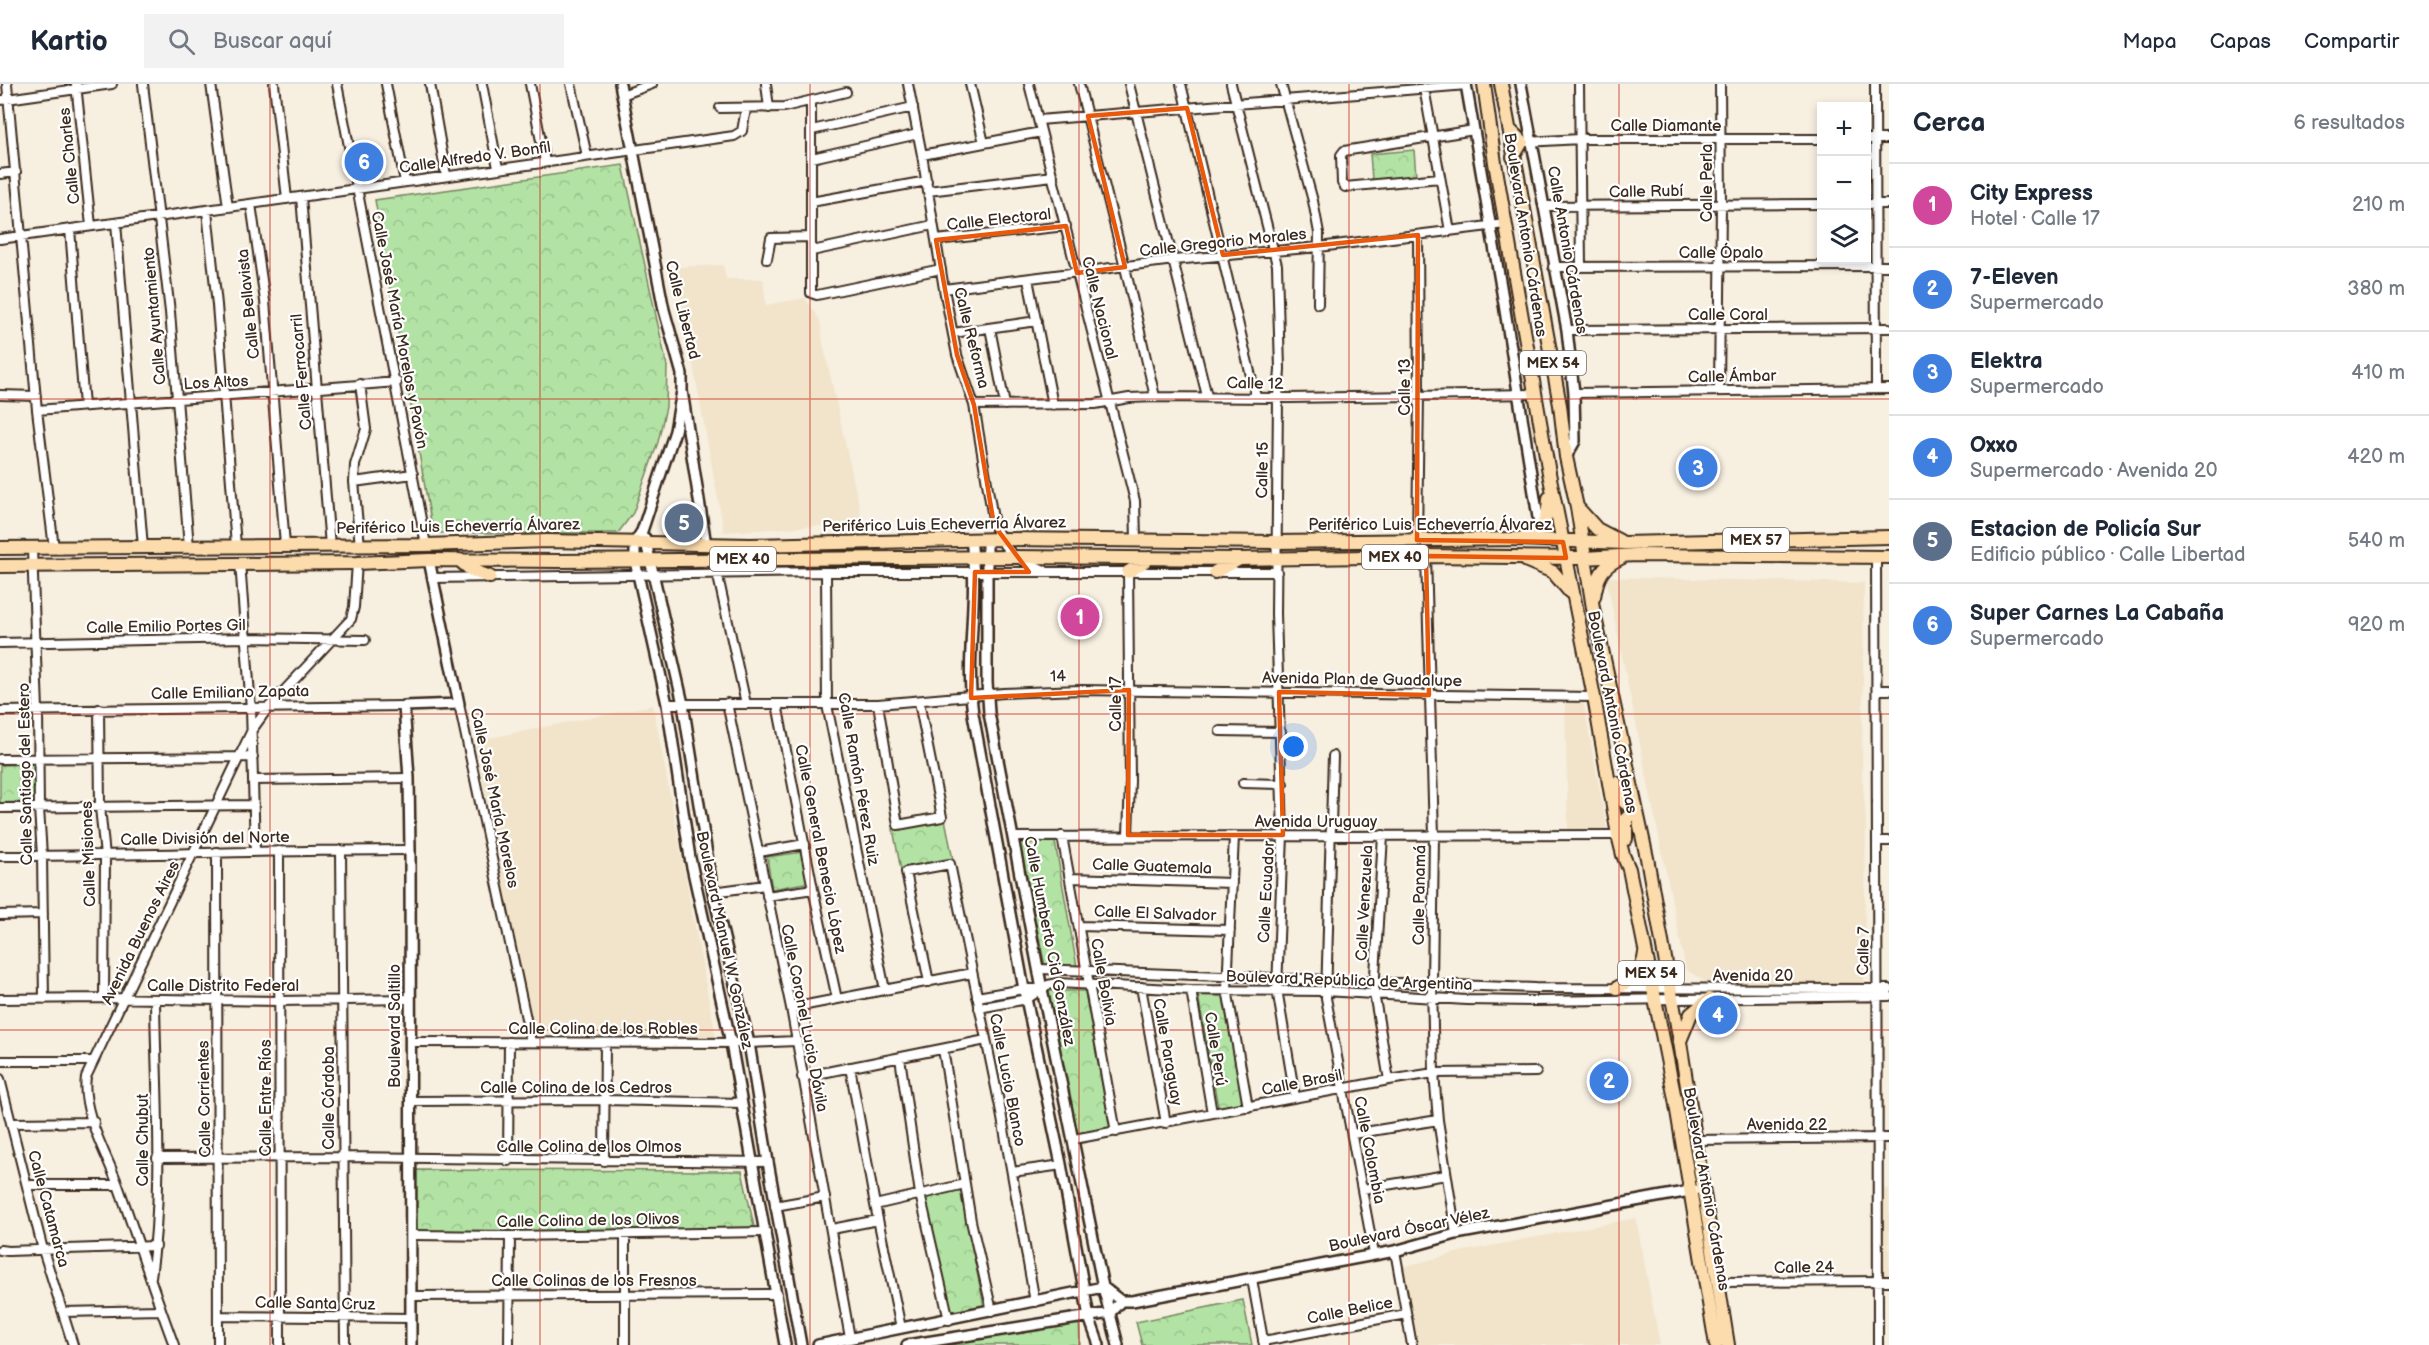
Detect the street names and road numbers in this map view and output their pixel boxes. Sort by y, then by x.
street label: Calle Charles [55,107,85,205]
street label: Calle Diamante [1611,117,1722,136]
street label: Boulevard Antonio Cárdenas [1499,132,1551,338]
street label: Calle Alfredo V. Bonfil [398,138,552,178]
street label: Calle Perla [1698,144,1717,222]
street label: Calle Antonio Cárdenas [1543,164,1591,336]
street label: Calle Rubí [1609,182,1684,202]
street label: Calle Electoral [946,205,1052,235]
street label: Calle José María Morelos y Pavón [367,209,431,451]
street label: Calle Gregorio Morales [1139,225,1307,261]
street label: Calle Ópalo [1679,242,1763,263]
street label: Calle Ayuntamiento [140,246,170,386]
street label: Calle Bellavista [234,248,264,360]
street label: Calle Nacional [1077,255,1121,361]
street label: Calle Libertad [661,259,703,361]
street label: Calle Reforma [949,285,993,391]
street label: Calle Coral [1688,306,1768,325]
street label: Calle Ferrocarril [287,313,317,431]
road number: MEX 54 [1520,351,1586,375]
street label: Calle 13 [1396,358,1415,416]
street label: Calle Ámbar [1688,365,1777,387]
street label: Los Altos [183,372,249,394]
street label: Calle 12 [1226,374,1284,394]
street label: Calle 15 [1253,442,1273,498]
street label: Periférico Luis Echeverría Álvarez [822,511,1066,537]
street label: Periférico Luis Echeverría Álvarez [336,513,580,539]
street label: Periférico Luis Echeverría Álvarez [1308,514,1552,535]
road number: MEX 57 [1723,528,1789,552]
road number: MEX 40 [1362,545,1428,569]
road number: MEX 40 [710,547,776,571]
street label: Boulevard Antonio Cárdenas [1583,609,1641,815]
street label: Calle Emilio Portes Gil [86,616,246,638]
street label: 14 [1050,667,1067,687]
street label: Avenida Plan de Guadalupe [1262,669,1463,691]
street label: Calle 17 [1107,676,1126,732]
street label: Calle Emiliano Zapata [151,682,309,704]
street label: Calle Santiago del Estero [15,683,37,865]
street label: Calle Ramón Pérez Ruiz [833,691,883,867]
street label: Calle José María Morelos [466,706,522,890]
street label: Calle General Benecio López [790,743,850,955]
street label: Calle Misiones [78,801,100,907]
street label: Avenida Uruguay [1255,813,1378,832]
street label: Calle División del Norte [120,828,290,850]
street label: Boulevard Manuel W. González [692,829,756,1051]
street label: Calle Humberto Cid González [1019,834,1079,1048]
street label: Calle Ecuador [1255,840,1279,944]
street label: Calle Venezuela [1352,845,1378,961]
street label: Calle Panamá [1410,845,1430,945]
street label: Calle Guatemala [1092,855,1212,879]
street label: Avenida Buenos Aires [98,858,184,1008]
street label: Calle El Salvador [1094,902,1217,926]
street label: Calle Coronel Lucio Dávila [776,922,832,1114]
street label: Calle 7 [1854,926,1874,976]
street label: Calle Bolivia [1086,937,1120,1027]
road number: MEX 54 [1618,961,1684,985]
street label: Boulevard Saltillo [386,964,405,1088]
street label: Boulevard República de Argentina [1225,967,1473,995]
street label: Avenida 20 [1713,967,1793,986]
street label: Calle Distrito Federal [147,977,299,996]
street label: Calle Paraguay [1148,997,1186,1108]
street label: Calle Perú [1200,1011,1230,1087]
street label: Calle Lucio Blanco [985,1012,1029,1148]
street label: Calle Colina de los Robles [508,1020,698,1039]
street label: Calle Entre Ríos [257,1039,276,1157]
street label: Calle Corrientes [194,1040,216,1158]
street label: Calle Córdoba [320,1046,339,1150]
street label: Calle Brasil [1260,1066,1344,1100]
street label: Calle Colina de los Cedros [480,1079,672,1098]
street label: Boulevard Antonio Cárdenas [1679,1086,1733,1292]
street label: Calle Chubut [134,1093,153,1187]
street label: Calle Colombia [1349,1094,1389,1206]
street label: Avenida 22 [1747,1116,1828,1135]
street label: Calle Colina de los Olmos [496,1138,682,1157]
street label: Calle Catamarca [23,1148,73,1270]
street label: Boulevard Óscar Vélez [1327,1202,1491,1256]
street label: Calle Colina de los Olivos [497,1210,680,1232]
street label: Calle 24 [1774,1258,1835,1278]
street label: Calle Colinas de los Fresnos [491,1272,697,1291]
street label: Calle Santa Cruz [255,1293,376,1315]
street label: Calle Belice [1305,1293,1395,1329]

